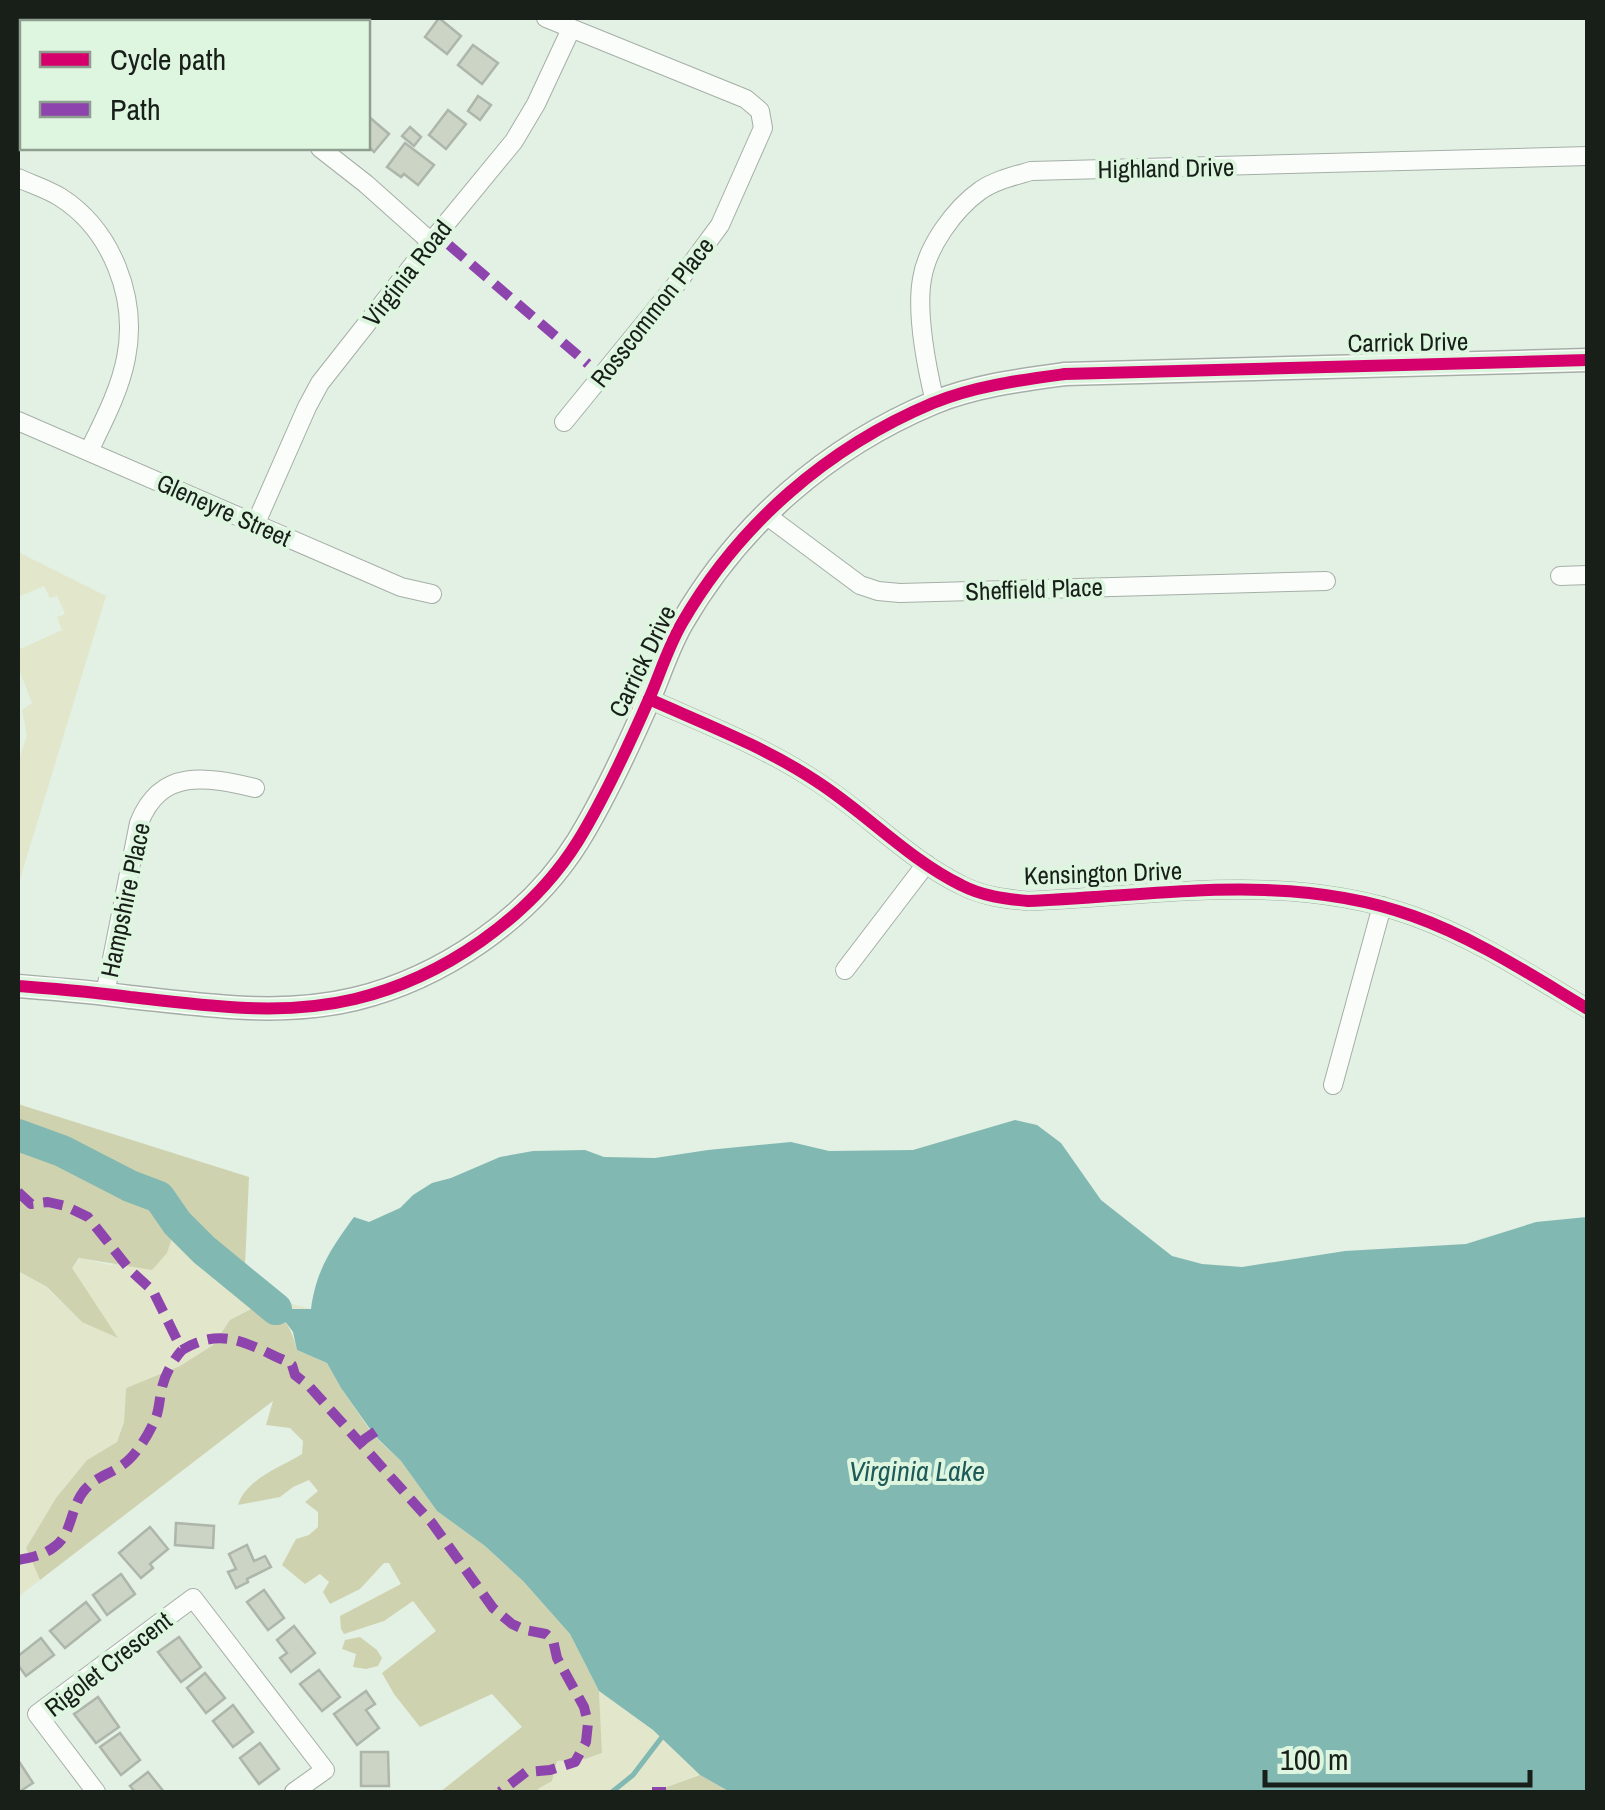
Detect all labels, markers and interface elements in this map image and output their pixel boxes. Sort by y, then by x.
legend [20,20,370,150]
text: Cycle path [110,39,226,79]
text: Path [110,89,161,129]
street label: Highland Drive [1097,150,1235,186]
street label: Virginia Road [355,213,459,333]
street label: Rosscommon Place [582,230,722,394]
street label: Carrick Drive [1347,324,1469,360]
street label: Gleneyre Street [152,465,297,555]
street label: Sheffield Place [965,570,1103,608]
street label: Carrick Drive [600,599,684,723]
street label: Hampshire Place [92,820,158,980]
street label: Kensington Drive [1023,853,1183,893]
water label: Virginia Lake [849,1452,985,1490]
street label: Rigolet Crescent [37,1603,179,1724]
scale bar [1265,1725,1530,1787]
text: 100 m [1280,1739,1348,1779]

